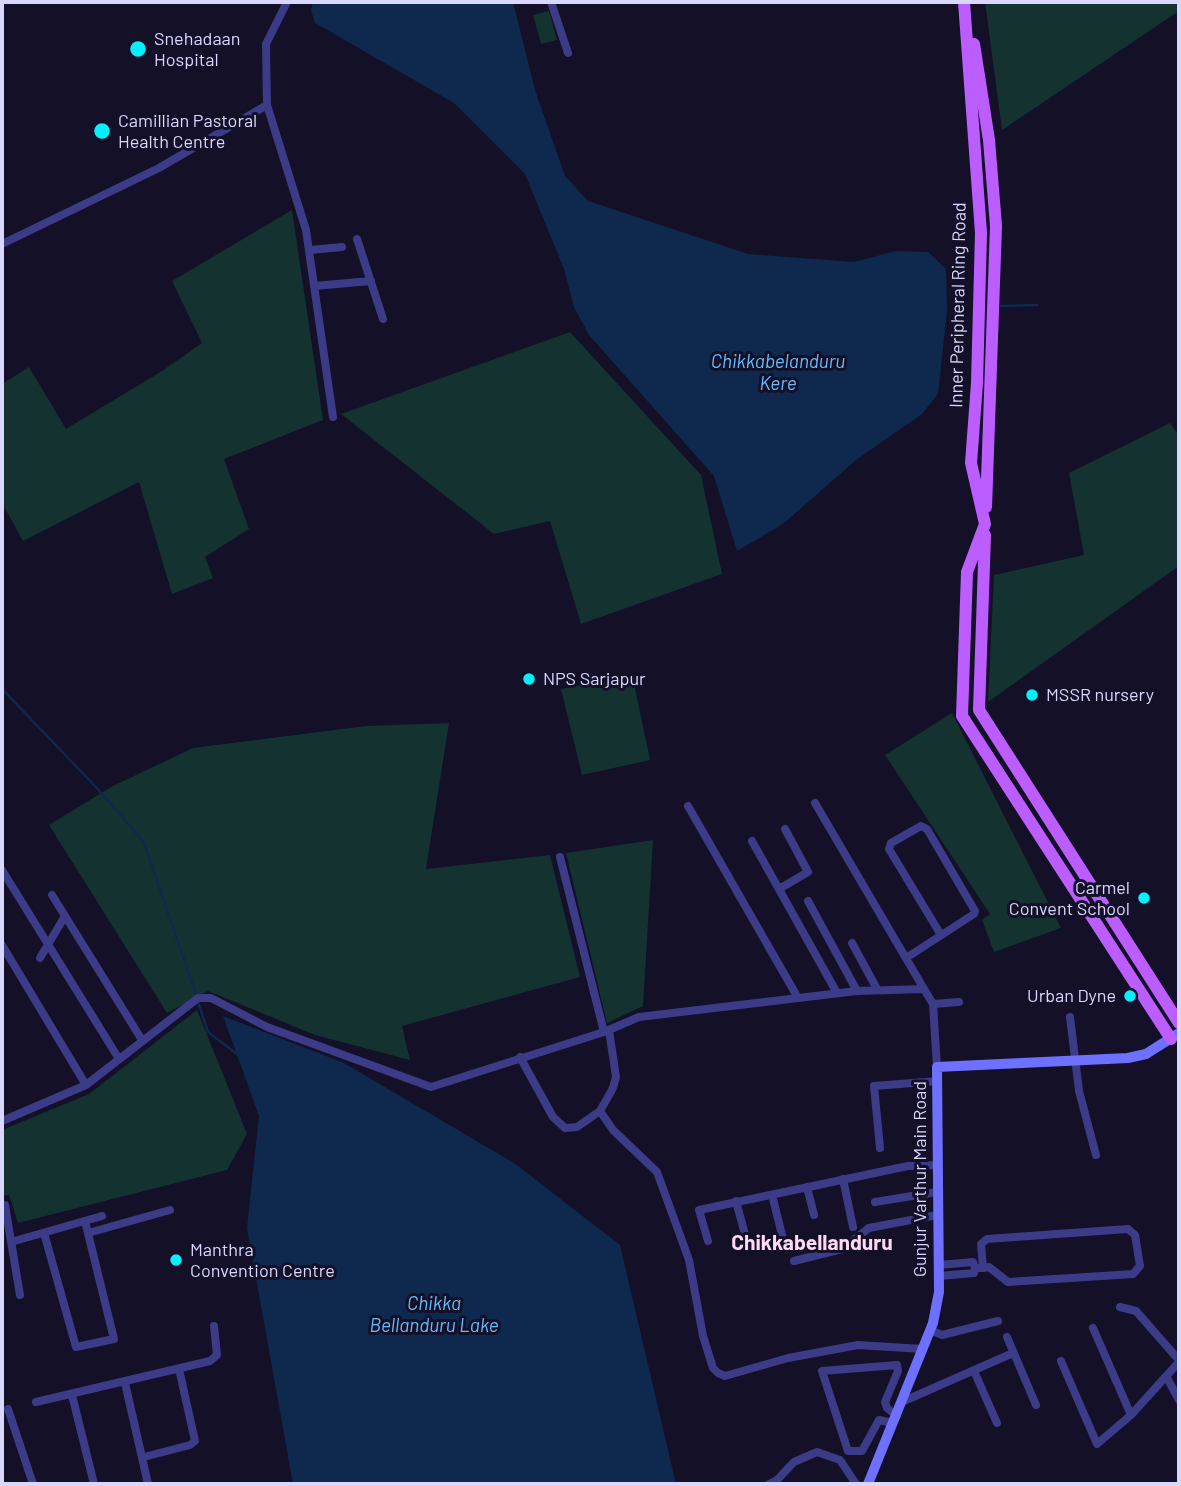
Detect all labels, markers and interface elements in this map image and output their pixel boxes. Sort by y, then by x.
place label: Snehadaan Hospital [154,28,241,70]
marker: Snehadaan Hospital [128,39,148,59]
place label: Camillian Pastoral Health Centre [118,110,257,152]
marker: Camillian Pastoral Health Centre [92,121,112,141]
street label: Inner Peripheral Ring Road [945,202,971,408]
water label: Chikkabelanduru Kere [711,351,845,395]
place label: NPS Sarjapur [543,668,646,690]
marker: NPS Sarjapur [521,671,537,687]
place label: MSSR nursery [1046,684,1154,706]
marker: MSSR nursery [1024,687,1040,703]
place label: Carmel Convent School [1009,877,1130,920]
marker: Carmel Convent School [1136,890,1152,906]
place label: Urban Dyne [1027,985,1116,1007]
marker: Urban Dyne [1122,988,1138,1004]
street label: Gunjur Varthur Main Road [909,1081,931,1277]
district label: Chikkabellanduru [731,1230,893,1256]
place label: Manthra Convention Centre [190,1239,335,1282]
marker: Manthra Convention Centre [168,1252,184,1268]
water label: Chikka Bellanduru Lake [369,1293,499,1337]

